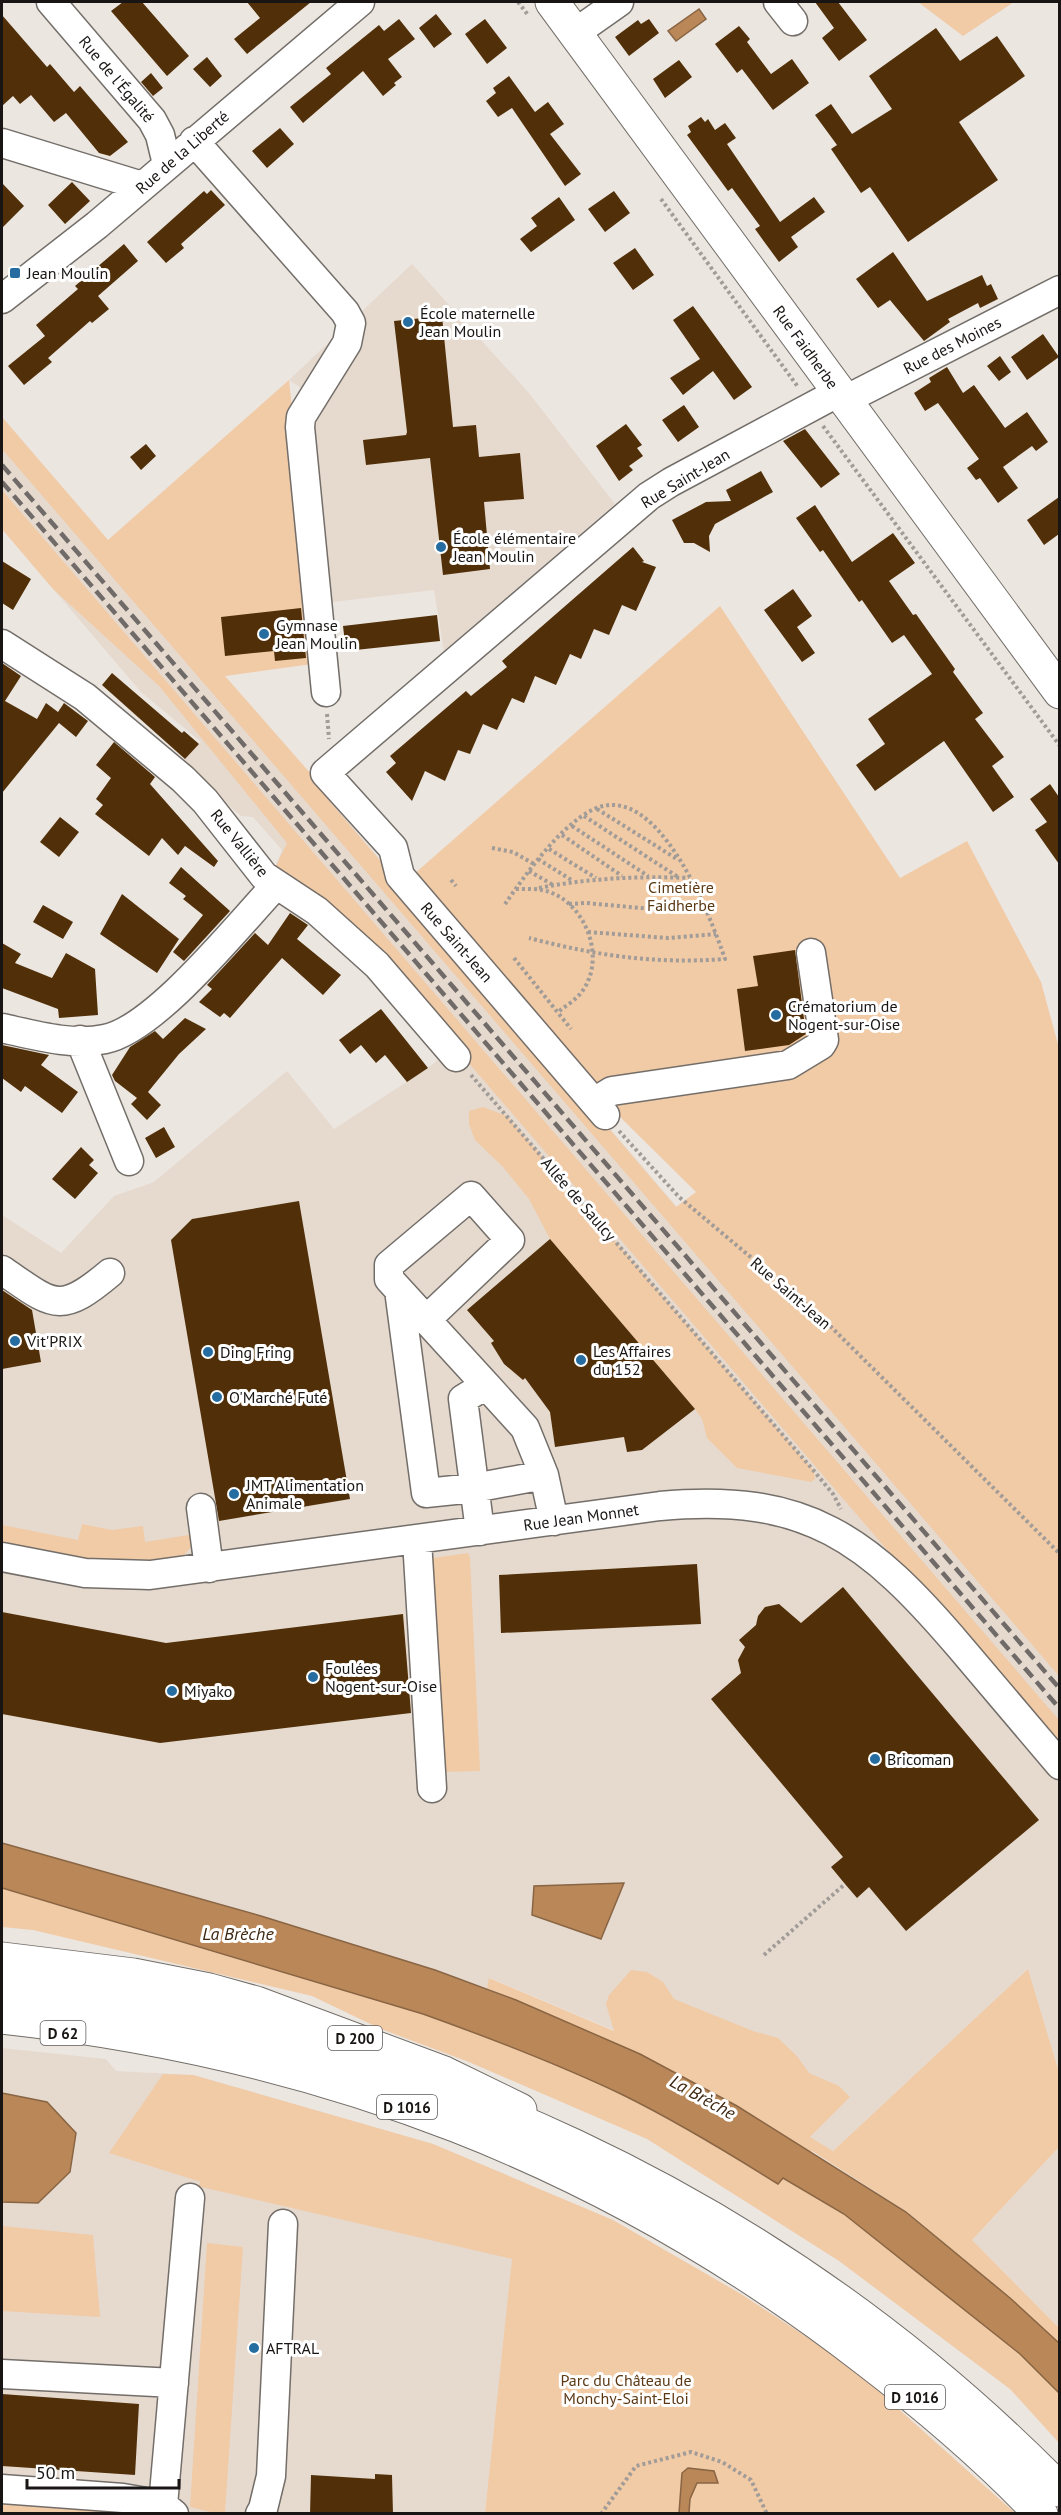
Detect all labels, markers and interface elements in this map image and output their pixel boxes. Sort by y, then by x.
street label: Rue de l'Égalité [75,32,159,126]
street label: Rue de la Liberté [131,106,233,198]
place label: Jean Moulin [26,263,108,283]
marker: Jean Moulin [8,266,22,280]
street label: Rue Faidherbe [769,301,843,393]
place label: École maternelle Jean Moulin [419,303,535,341]
street label: Rue des Moines [900,312,1005,378]
marker: École maternelle Jean Moulin [401,315,415,329]
street label: Rue Saint-Jean [637,444,733,512]
place label: École élémentaire Jean Moulin [452,528,576,566]
marker: École élémentaire Jean Moulin [434,540,448,554]
place label: Gymnase Jean Moulin [275,615,357,653]
marker: Gymnase Jean Moulin [257,627,271,641]
street label: Rue Vallière [207,805,273,881]
park label: Cimetière Faidherbe [647,877,715,915]
street label: Rue Saint-Jean [417,898,497,986]
place label: Crématorium de Nogent-sur-Oise [788,996,900,1034]
marker: Crématorium de Nogent-sur-Oise [769,1008,783,1022]
street label: Allée de Saulcy [537,1153,621,1245]
street label: Rue Saint-Jean [747,1253,835,1333]
place label: Vit'PRIX [26,1331,82,1351]
marker: Vit'PRIX [8,1334,22,1348]
place label: Les Affaires du 152 [593,1341,671,1379]
place label: Ding Fring [220,1342,292,1362]
marker: Ding Fring [201,1345,215,1359]
marker: Les Affaires du 152 [574,1353,588,1367]
place label: O'Marché Futé [229,1387,327,1407]
marker: O'Marché Futé [210,1390,224,1404]
place label: JMT Alimentation Animale [245,1475,364,1513]
marker: JMT Alimentation Animale [227,1487,241,1501]
street label: Rue Jean Monnet [522,1499,641,1535]
place label: Foulées Nogent-sur-Oise [325,1658,437,1696]
marker: Foulées Nogent-sur-Oise [306,1670,320,1684]
place label: Miyako [184,1681,232,1701]
marker: Miyako [165,1684,179,1698]
place label: Bricoman [887,1749,951,1769]
marker: Bricoman [868,1752,882,1766]
water label: La Brèche [202,1922,274,1945]
road number: D 62 [40,2021,86,2045]
road number: D 200 [328,2026,382,2050]
water label: La Brèche [666,2070,740,2125]
road number: D 1016 [377,2095,437,2119]
place label: AFTRAL [266,2338,319,2358]
marker: AFTRAL [247,2341,261,2355]
park label: Parc du Château de Monchy-Saint-Eloi [560,2370,692,2408]
road number: D 1016 [885,2385,945,2409]
scale bar [27,2452,178,2490]
text: 50 m [36,2461,75,2484]

